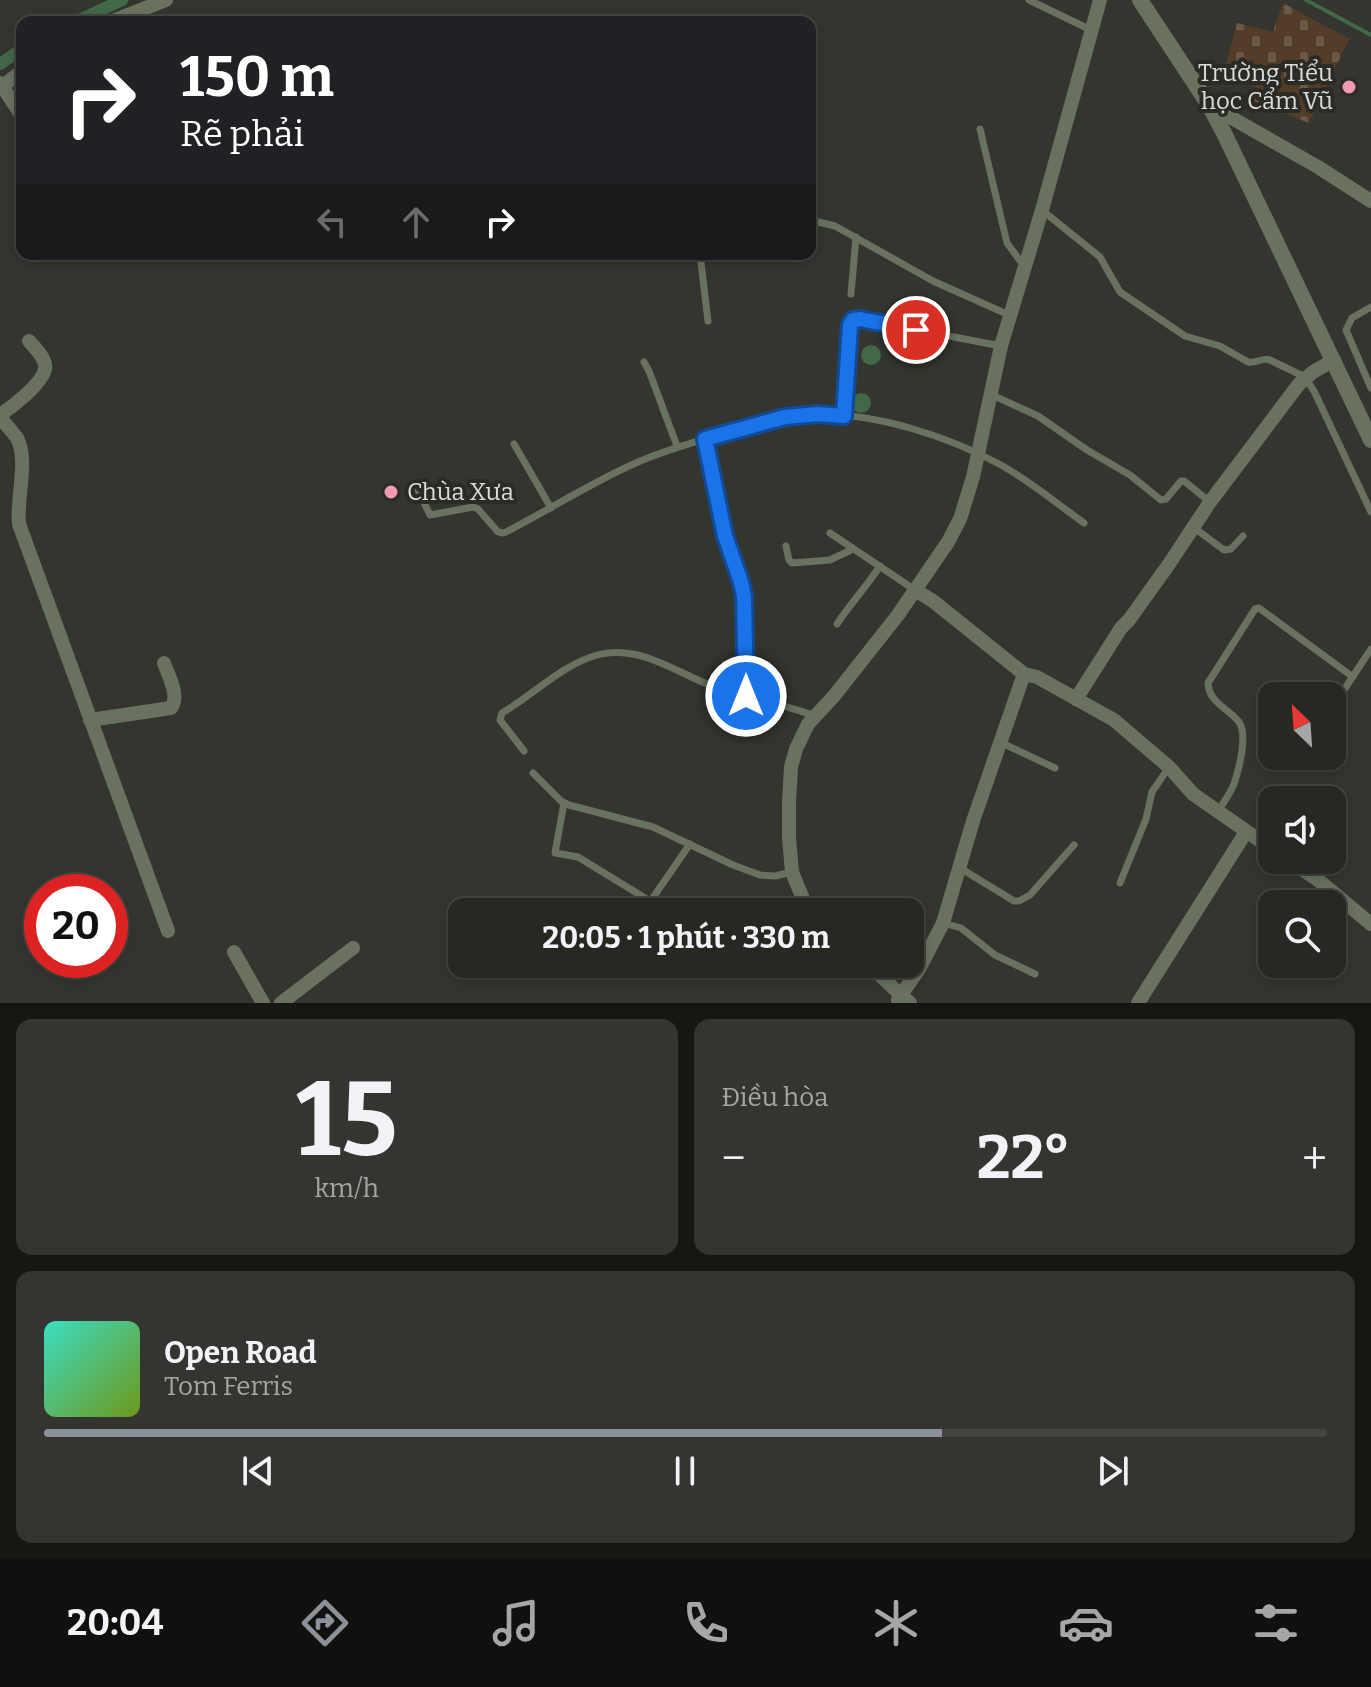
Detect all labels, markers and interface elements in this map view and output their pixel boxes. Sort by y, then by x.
text: 150 m [180,44,334,111]
icon: right [48,48,152,152]
place label: Trường Tiểu học Cẩm Vũ [1198,59,1333,115]
marker: Trường Tiểu học Cẩm Vũ [1340,78,1358,96]
text: Rẽ phải [180,112,304,156]
icon: left [310,200,354,244]
icon: ahead [394,200,438,244]
icon: right [478,200,522,244]
pin [882,296,950,364]
icon: arrive [894,308,938,352]
place label: Chùa Xưa [407,478,514,506]
marker: Chùa Xưa [382,483,400,501]
position arrow [704,654,788,738]
north arrow [1258,682,1346,770]
map controls [1258,682,1346,978]
button: sound [1258,786,1346,874]
speed limit sign: 20 [24,874,128,978]
button: search [1258,890,1346,978]
text: 20:05 · 1 phút · 330 m [542,920,830,956]
text: 15 [296,1058,398,1183]
text: Điều hòa [722,1082,828,1113]
text: 22° [977,1122,1071,1194]
text: − [722,1132,746,1185]
text: + [1302,1132,1327,1185]
text: km/h [315,1173,379,1204]
text: Open Road [164,1335,317,1371]
text: Tom Ferris [164,1371,293,1402]
icon: previous [236,1449,280,1493]
icon: pause [663,1449,707,1493]
icon: next [1091,1449,1135,1493]
icon: directions [297,1595,353,1651]
icon: music [488,1595,544,1651]
icon: phone [678,1595,734,1651]
icon: climate [868,1595,924,1651]
icon: car [1058,1595,1114,1651]
icon: filters [1248,1595,1304,1651]
text: 20:04 [67,1601,163,1645]

